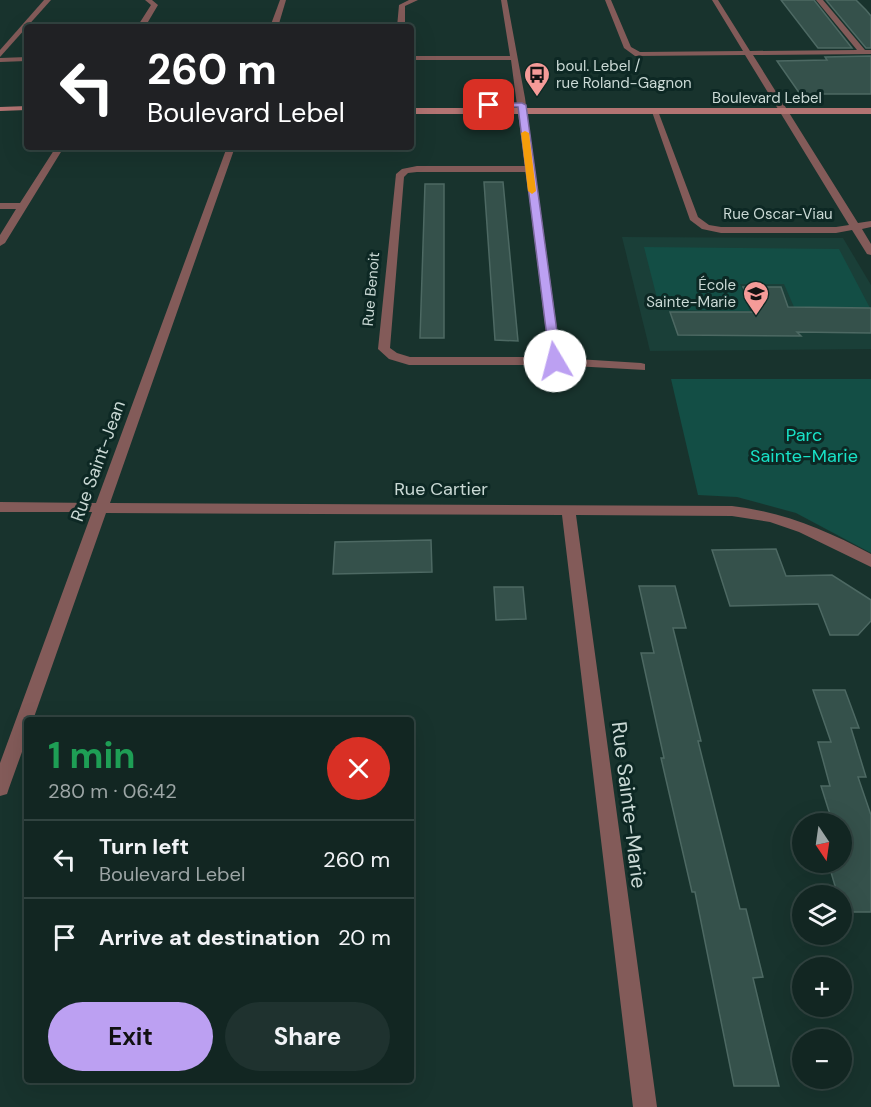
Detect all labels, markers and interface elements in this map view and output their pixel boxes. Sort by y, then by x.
text: 260 m [147,42,277,97]
icon: left [48,48,126,126]
place label: boul. Lebel / rue Roland-Gagnon [556,56,692,93]
bus stop icon: boul. Lebel / rue Roland-Gagnon [522,60,552,98]
pin [463,79,514,130]
icon: arrive [472,88,505,121]
street label: Boulevard Lebel [712,88,822,108]
text: Boulevard Lebel [147,95,345,130]
street label: Rue Oscar-Viau [723,204,833,224]
street label: Rue Benoit [358,251,384,327]
place label: École Sainte-Marie [646,275,736,312]
school or university icon: École Sainte-Marie [741,279,771,317]
position arrow [523,329,587,393]
street label: Rue Saint-Jean [65,397,131,525]
park label: Parc Sainte-Marie [750,423,858,468]
street label: Rue Cartier [394,477,488,501]
street label: Rue Sainte-Marie [605,720,653,890]
text: 1 min [48,732,136,779]
button: close [327,737,390,800]
text: 280 m · 06:42 [48,778,177,804]
north arrow [792,813,852,873]
map controls [792,813,852,1089]
text: Turn left [99,832,189,861]
icon: left [48,843,81,876]
text: 260 m [323,845,390,874]
text: Boulevard Lebel [99,861,245,887]
button: layers [792,885,852,945]
icon: arrive [48,921,81,954]
text: Arrive at destination [99,923,320,952]
text: 20 m [338,923,391,952]
button: + [792,957,852,1017]
button: Exit [48,1002,213,1071]
button: Share [225,1002,390,1071]
button: − [792,1029,852,1089]

